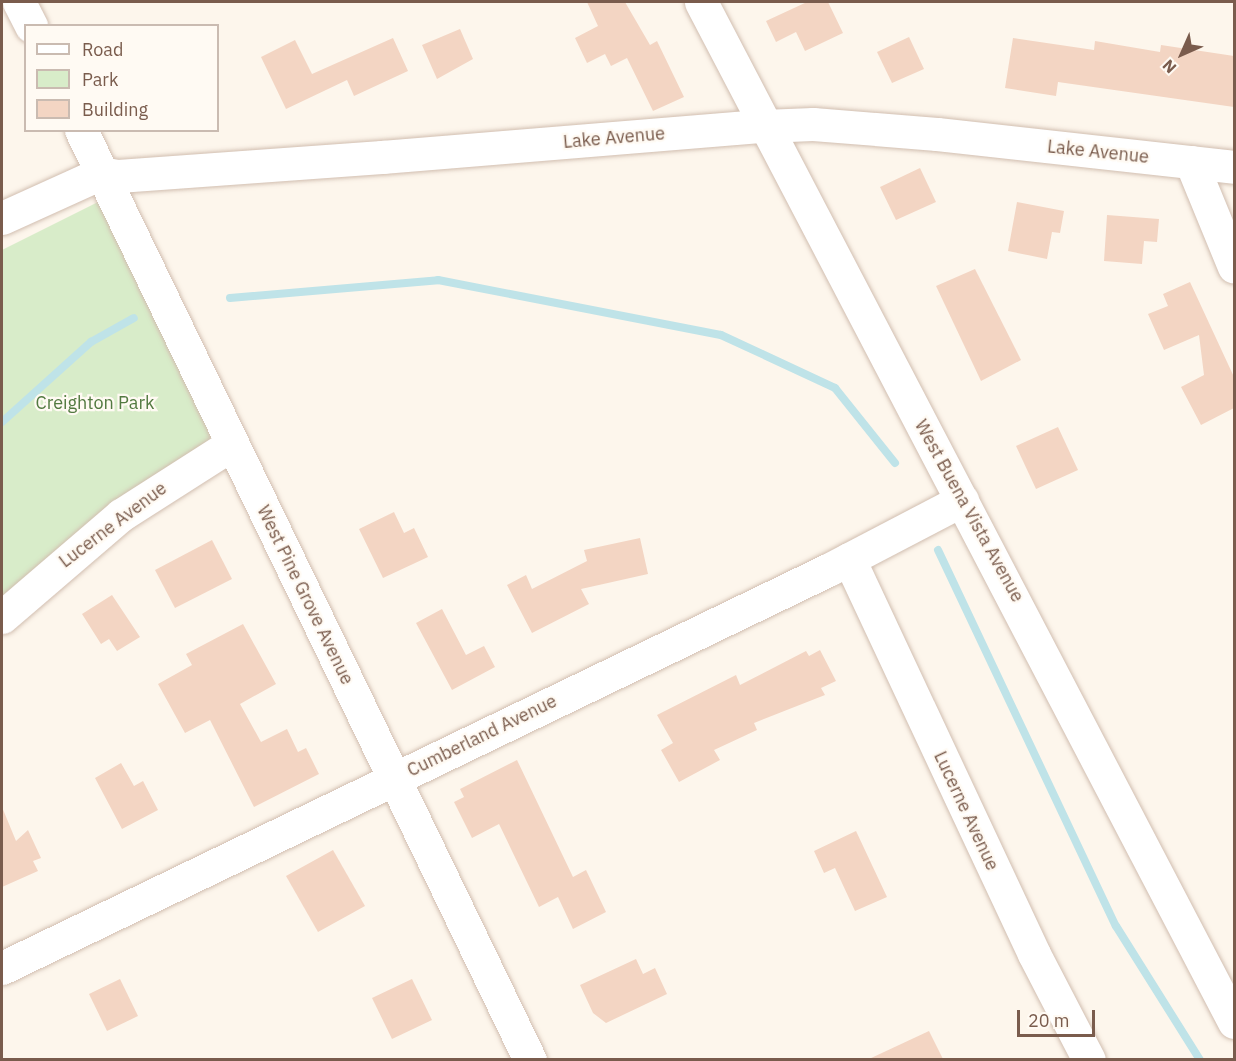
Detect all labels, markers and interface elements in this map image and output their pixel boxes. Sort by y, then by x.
legend [24,24,219,132]
north arrow [1152,24,1212,84]
text: Road [82,38,123,61]
text: N [1158,56,1180,78]
text: Park [82,68,118,91]
text: Building [82,98,148,121]
street label: Lake Avenue [562,123,666,153]
street label: Lake Avenue [1046,136,1150,168]
park label: Creighton Park [35,392,155,414]
street label: West Buena Vista Avenue [910,416,1028,606]
street label: Lucerne Avenue [55,478,171,572]
street label: West Pine Grove Avenue [252,502,358,688]
street label: Cumberland Avenue [404,690,560,782]
street label: Lucerne Avenue [929,748,1003,874]
scale bar [1020,998,1098,1036]
text: 20 m [1028,1009,1070,1032]

